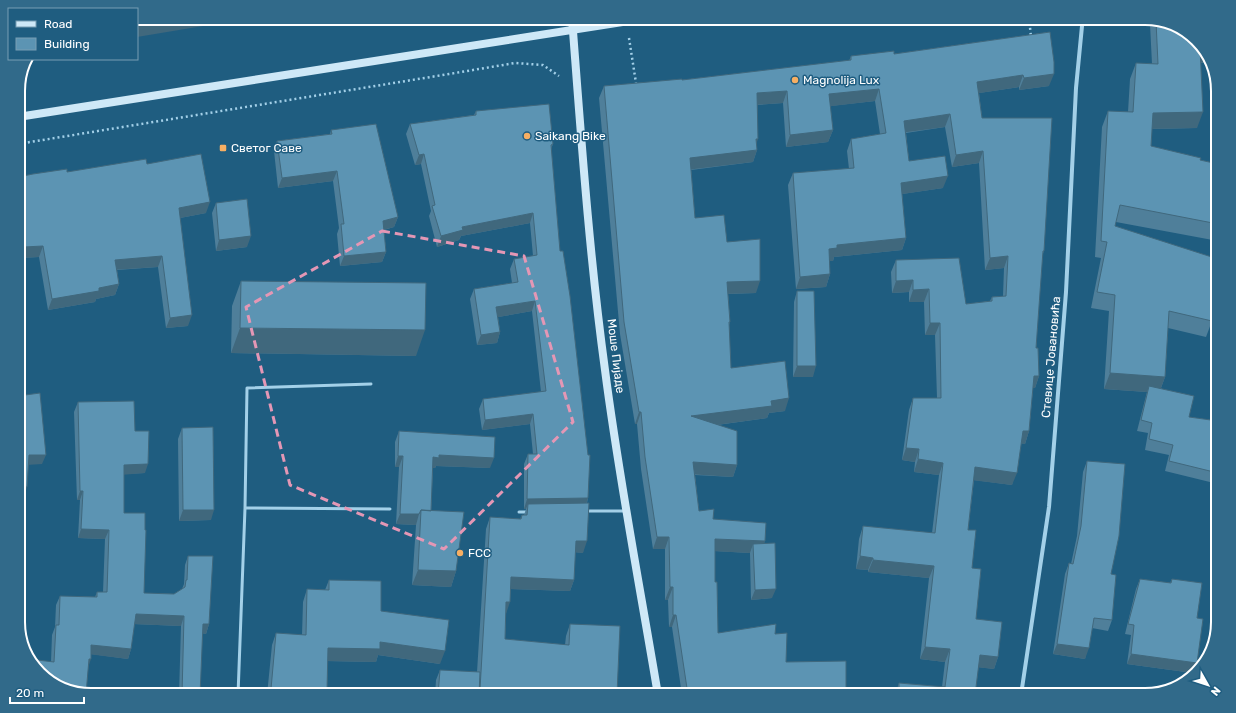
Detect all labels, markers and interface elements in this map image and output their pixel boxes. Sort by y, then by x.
legend [8,8,138,60]
text: Road [44,17,72,31]
text: Building [44,37,90,51]
place label: Magnolija Lux [803,73,880,87]
marker: Magnolija Lux [790,75,800,85]
place label: Saikang Bike [535,129,606,143]
marker: Saikang Bike [522,131,532,141]
place label: Светог Саве [231,141,302,155]
marker: Светог Саве [218,143,228,153]
street label: Стевице Јовановића [1039,296,1063,418]
street label: Моше Пијаде [604,318,628,394]
place label: FCC [468,546,491,560]
marker: FCC [455,548,465,558]
north arrow [1188,665,1228,705]
scale bar [10,679,84,705]
text: N [1208,684,1223,698]
text: 20 m [16,686,44,700]

